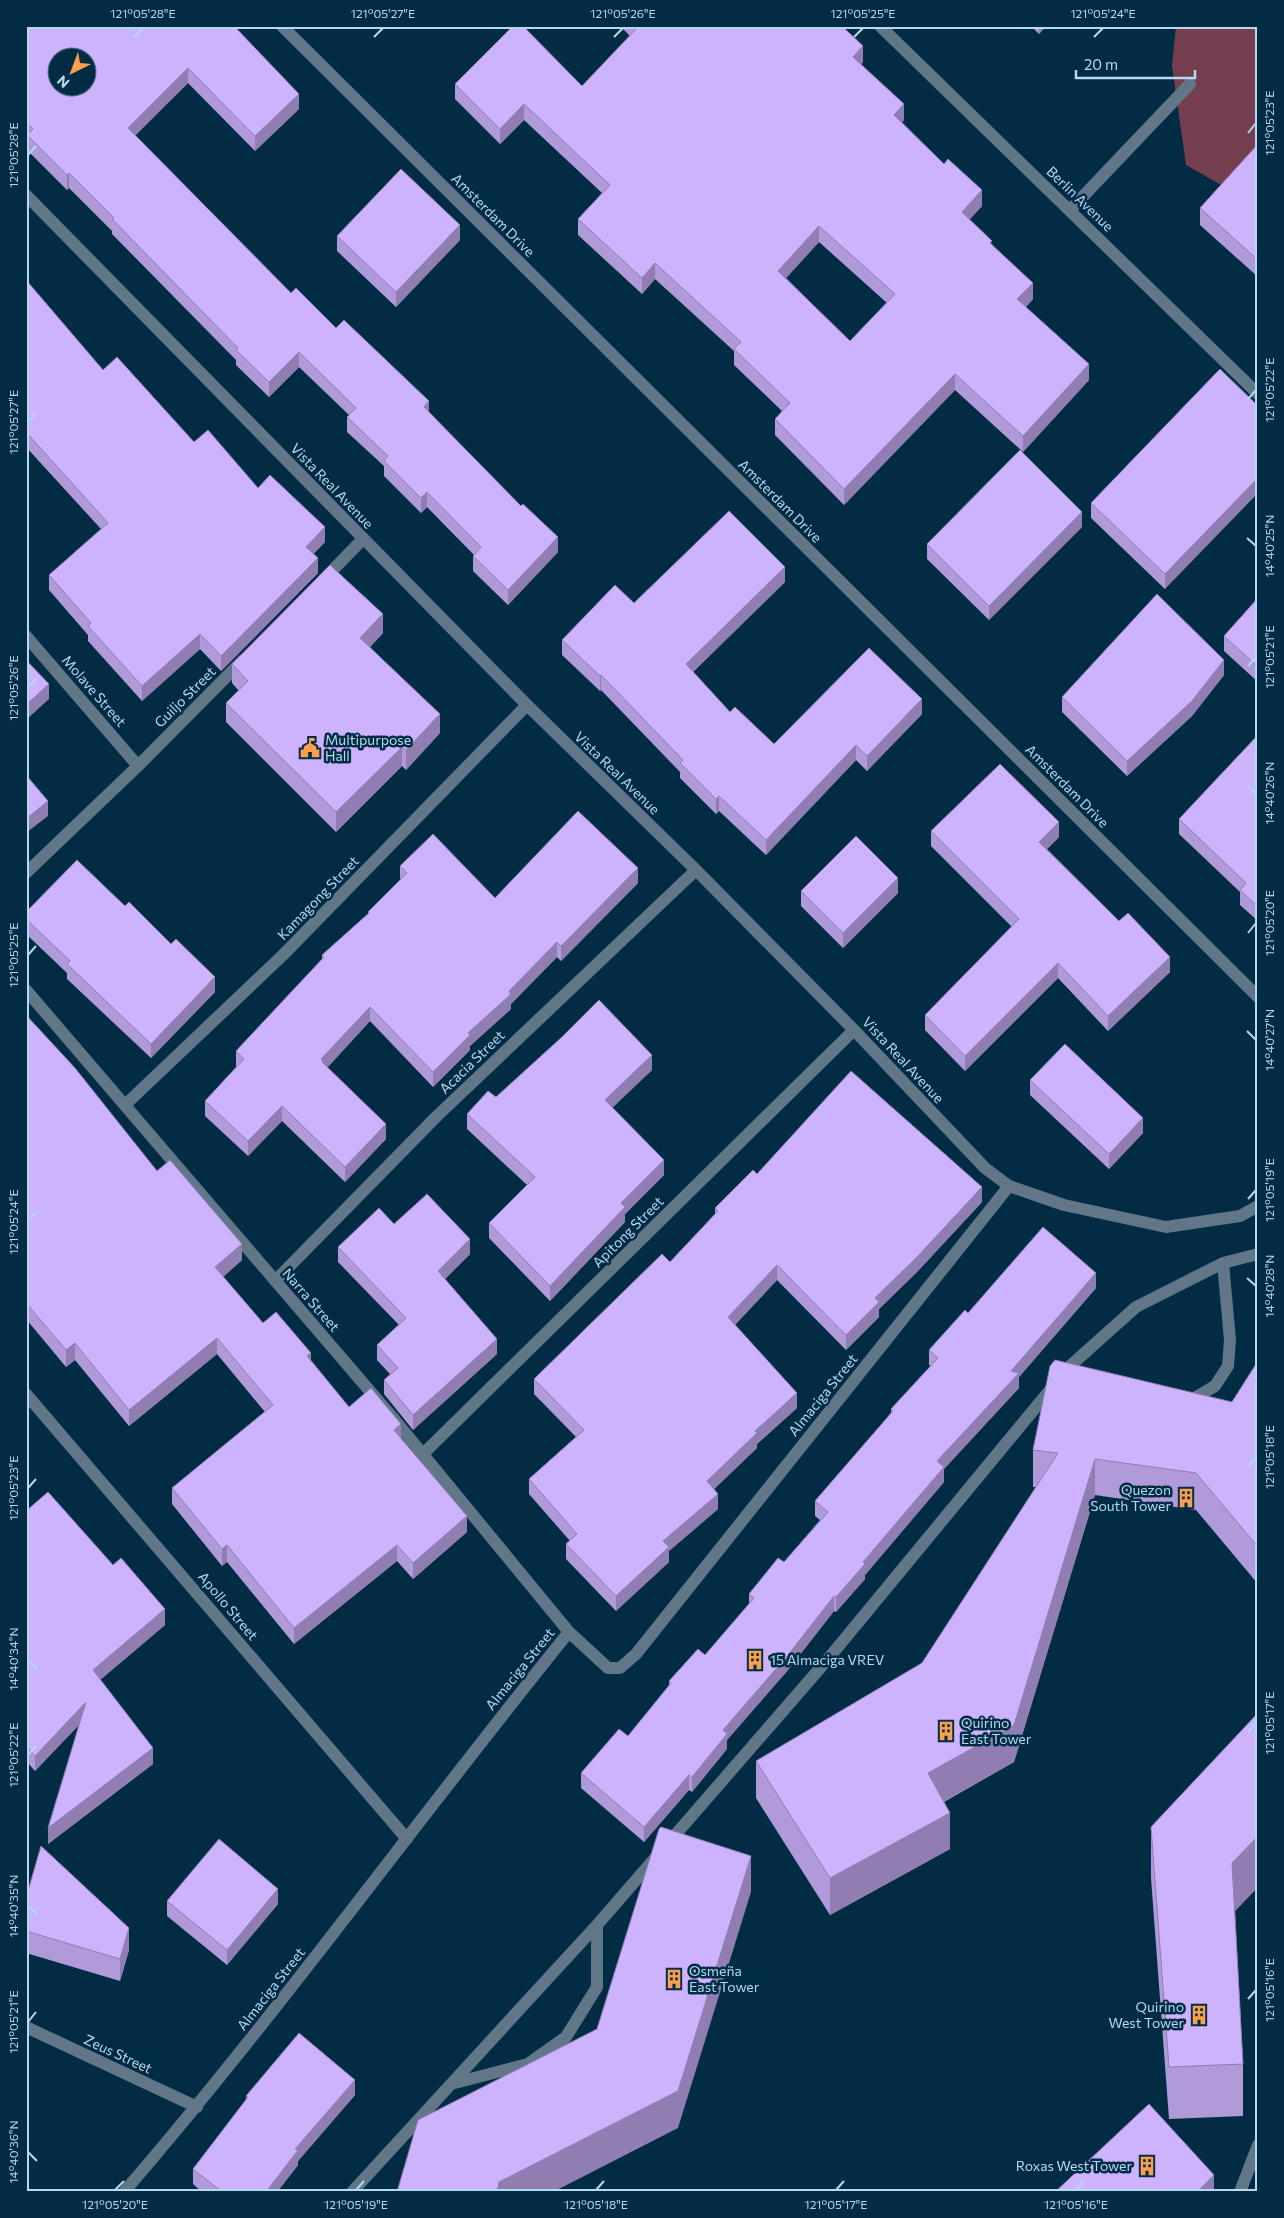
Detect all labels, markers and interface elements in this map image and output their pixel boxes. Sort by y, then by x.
text: 121°05'28"E [110,6,176,20]
text: 121°05'27"E [351,6,415,20]
text: 121°05'26"E [590,6,656,20]
text: 121°05'25"E [831,6,895,20]
text: 121°05'24"E [1070,6,1136,20]
north arrow [48,48,98,98]
scale bar [1076,48,1195,80]
text: 20 m [1084,55,1118,73]
text: N [53,72,73,92]
text: 121°05'23"E [1262,91,1276,155]
text: 121°05'28"E [6,122,20,188]
street label: Berlin Avenue [1043,162,1117,235]
street label: Amsterdam Drive [448,169,539,260]
text: 121°05'22"E [1262,358,1276,422]
text: 121°05'27"E [6,390,20,454]
street label: Vista Real Avenue [287,440,377,532]
street label: Amsterdam Drive [735,455,826,546]
text: 14°40'25"N [1262,515,1276,577]
text: 121°05'21"E [1262,625,1276,689]
street label: Molave Street [59,651,130,730]
text: 121°05'26"E [6,655,20,721]
street label: Guiljo Street [151,662,219,731]
street label: Vista Real Avenue [571,728,663,818]
place label: Multipurpose Hall [325,731,411,764]
public building icon: Multipurpose Hall [299,737,321,759]
street label: Amsterdam Drive [1022,740,1113,831]
text: 14°40'26"N [1262,762,1276,824]
street label: Kamagong Street [273,852,362,943]
text: 121°05'20"E [1262,890,1276,956]
text: 121°05'25"E [6,923,20,987]
text: 14°40'27"N [1262,1009,1276,1071]
street label: Vista Real Avenue [859,1013,948,1106]
street label: Acacia Street [436,1026,508,1097]
text: 121°05'19"E [1262,1158,1276,1222]
text: 121°05'24"E [6,1189,20,1255]
street label: Apitong Street [589,1192,667,1271]
text: 14°40'28"N [1262,1255,1276,1317]
street label: Narra Street [279,1264,344,1335]
street label: Almaciga Street [784,1350,861,1439]
text: 121°05'18"E [1262,1425,1276,1489]
text: 121°05'23"E [6,1456,20,1520]
place label: Quezon South Tower [1090,1481,1171,1514]
building icon: Quezon South Tower [1175,1487,1197,1509]
street label: Apollo Street [195,1568,262,1644]
street label: Almaciga Street [481,1624,558,1713]
text: 14°40'34"N [6,1628,20,1690]
building icon: 15 Almaciga VREV [744,1649,766,1671]
place label: 15 Almaciga VREV [770,1651,885,1668]
text: 121°05'17"E [1262,1692,1276,1754]
place label: Quirino East Tower [961,1714,1032,1747]
building icon: Quirino East Tower [935,1720,957,1742]
text: 121°05'22"E [6,1723,20,1787]
text: 14°40'35"N [6,1875,20,1937]
street label: Almaciga Street [233,1944,308,2033]
text: 121°05'16"E [1262,1958,1276,2022]
place label: Osmeña East Tower [689,1962,760,1995]
building icon: Osmeña East Tower [663,1968,685,1990]
text: 121°05'21"E [6,1990,20,2054]
place label: Quirino West Tower [1109,1998,1184,2031]
building icon: Quirino West Tower [1188,2004,1210,2026]
street label: Zeus Street [81,2030,155,2077]
text: 14°40'36"N [6,2120,20,2184]
building icon: Roxas West Tower [1136,2155,1158,2177]
place label: Roxas West Tower [1016,2157,1132,2174]
text: 121°05'20"E [82,2197,148,2211]
text: 121°05'19"E [324,2197,388,2211]
text: 121°05'18"E [564,2197,628,2211]
text: 121°05'17"E [805,2197,867,2211]
text: 121°05'16"E [1044,2197,1108,2211]

